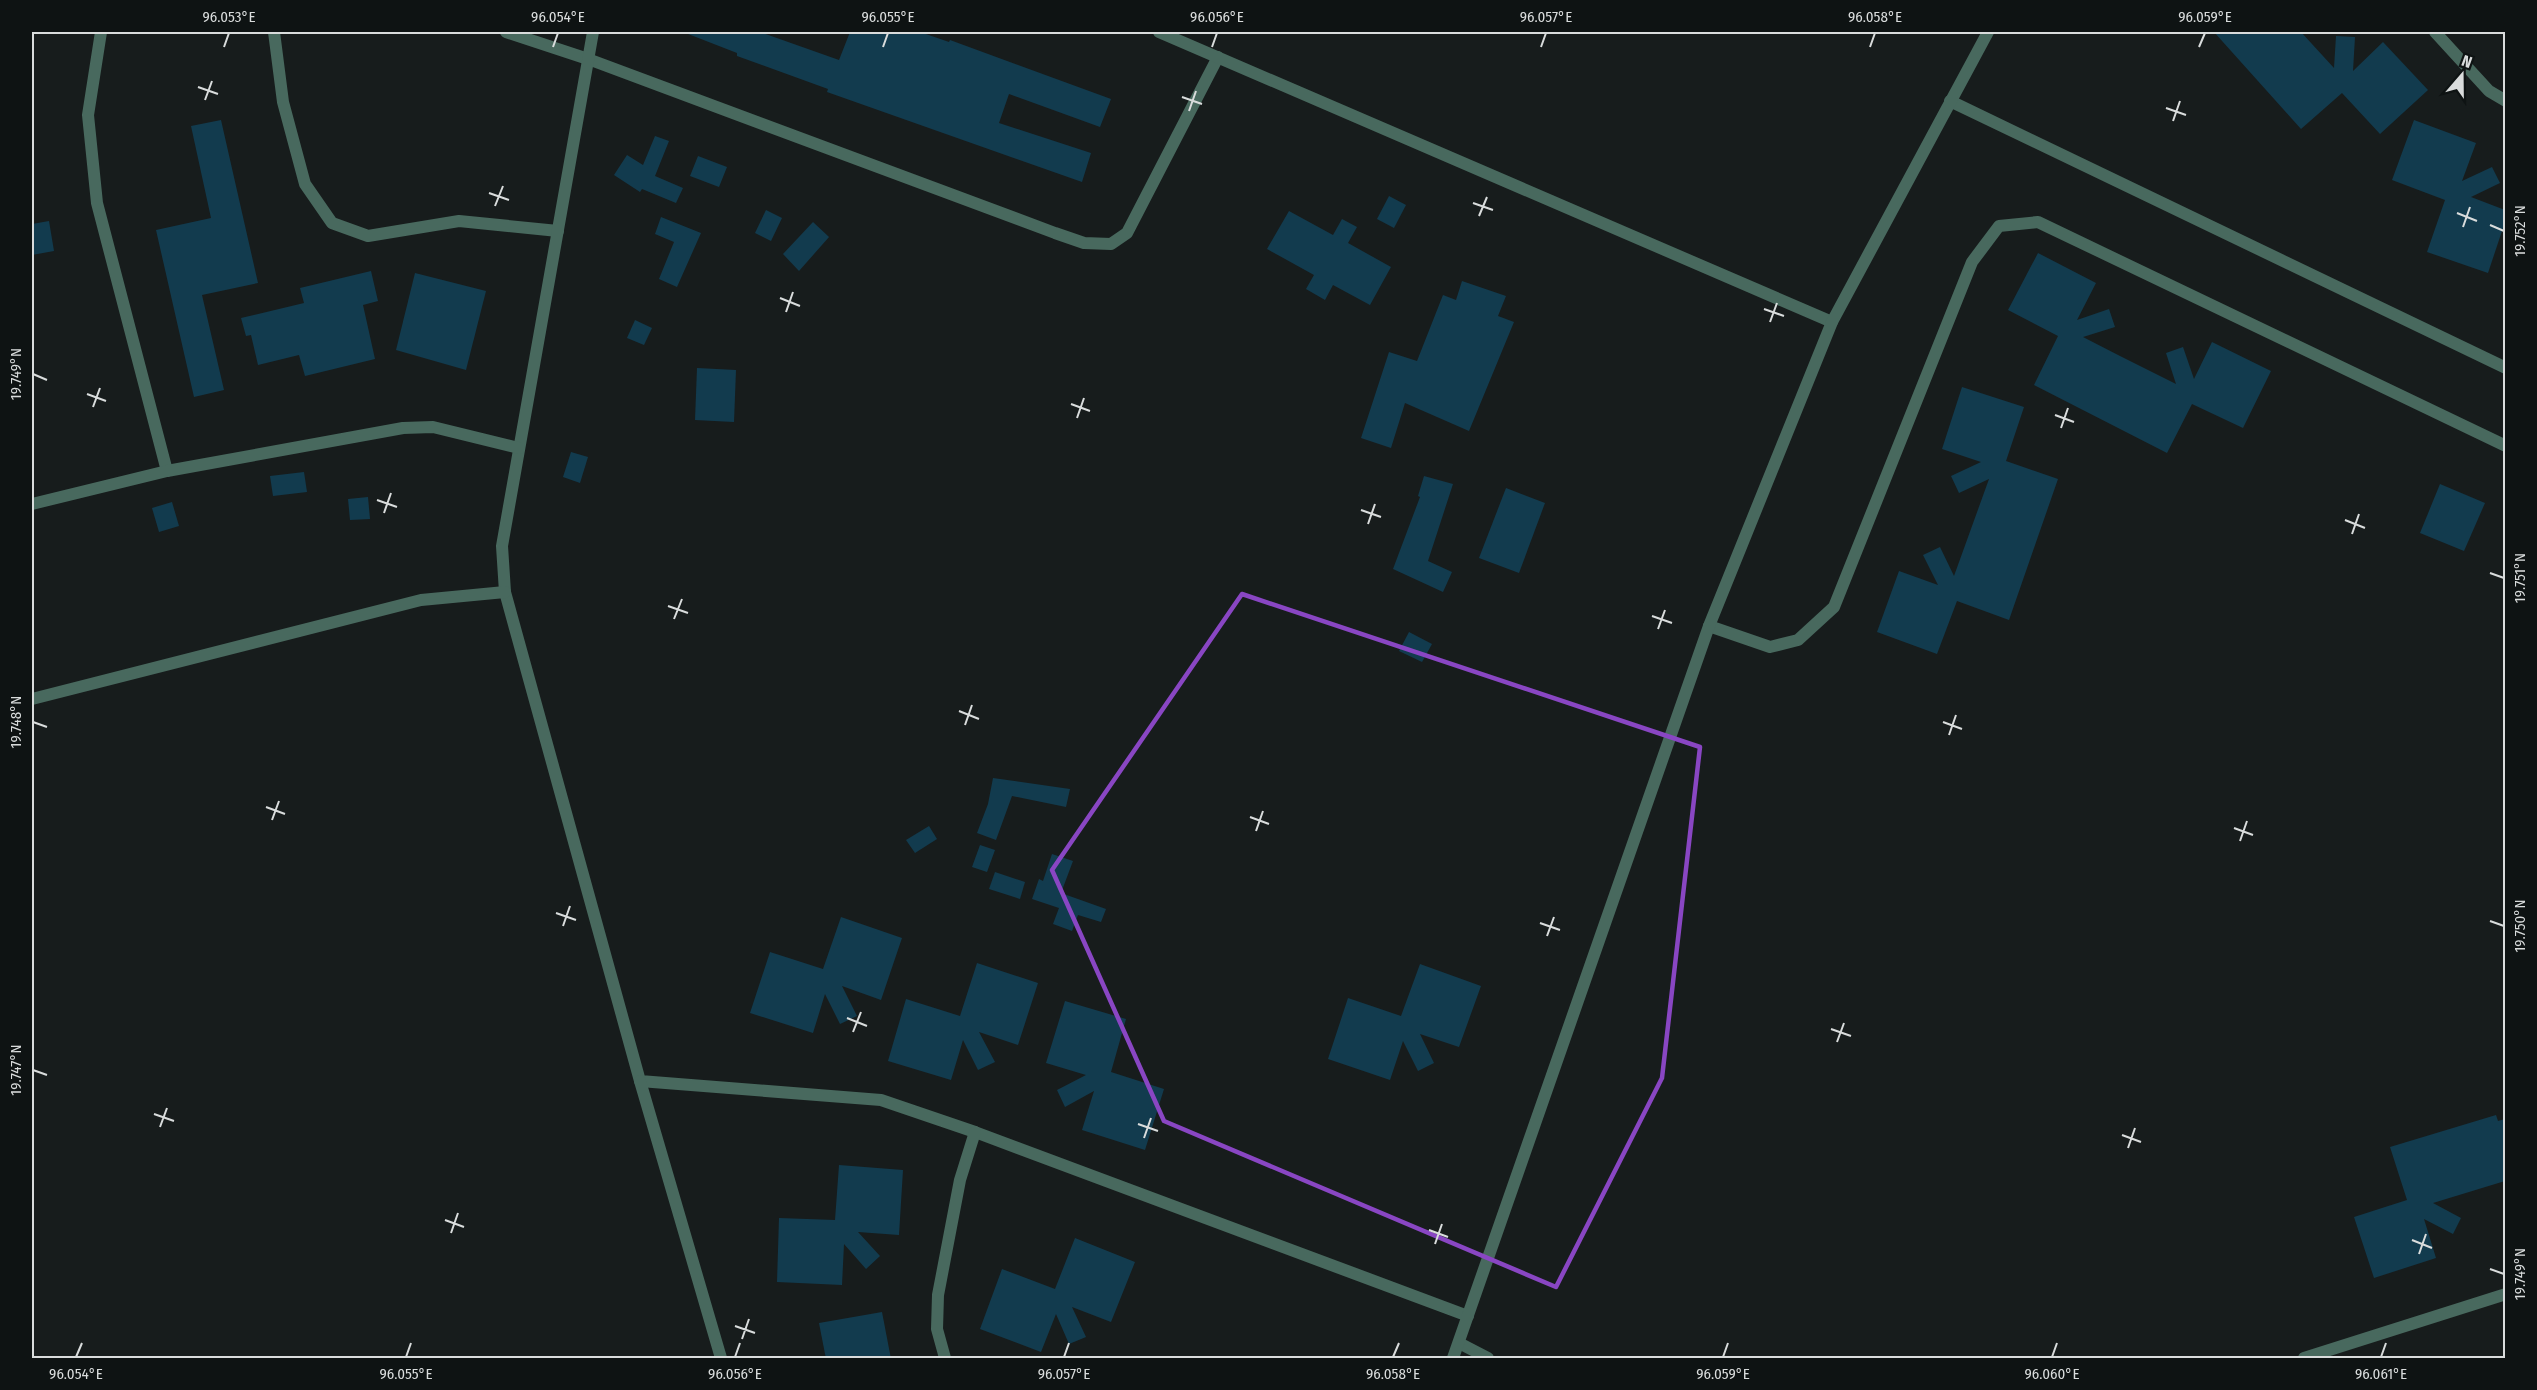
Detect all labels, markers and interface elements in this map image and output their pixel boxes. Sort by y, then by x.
text: 96.053°E [202,8,256,26]
text: 96.054°E [531,8,585,26]
text: 96.055°E [861,8,915,26]
text: 96.056°E [1190,8,1244,26]
text: 96.057°E [1520,8,1572,26]
text: 96.058°E [1848,8,1902,26]
text: 96.059°E [2178,8,2232,26]
north arrow [2432,45,2492,105]
text: N [2459,51,2475,72]
text: 19.752°N [2511,205,2529,257]
text: 19.749°N [7,348,25,400]
text: 19.751°N [2511,553,2529,603]
text: 19.748°N [7,696,25,748]
text: 19.750°N [2511,899,2529,953]
text: 19.747°N [7,1044,25,1096]
text: 19.749°N [2511,1248,2529,1300]
text: 96.054°E [49,1365,103,1383]
text: 96.055°E [379,1365,433,1383]
text: 96.056°E [708,1365,762,1383]
text: 96.057°E [1038,1365,1090,1383]
text: 96.058°E [1366,1365,1420,1383]
text: 96.059°E [1696,1365,1750,1383]
text: 96.060°E [2025,1365,2079,1383]
text: 96.061°E [2355,1365,2407,1383]

